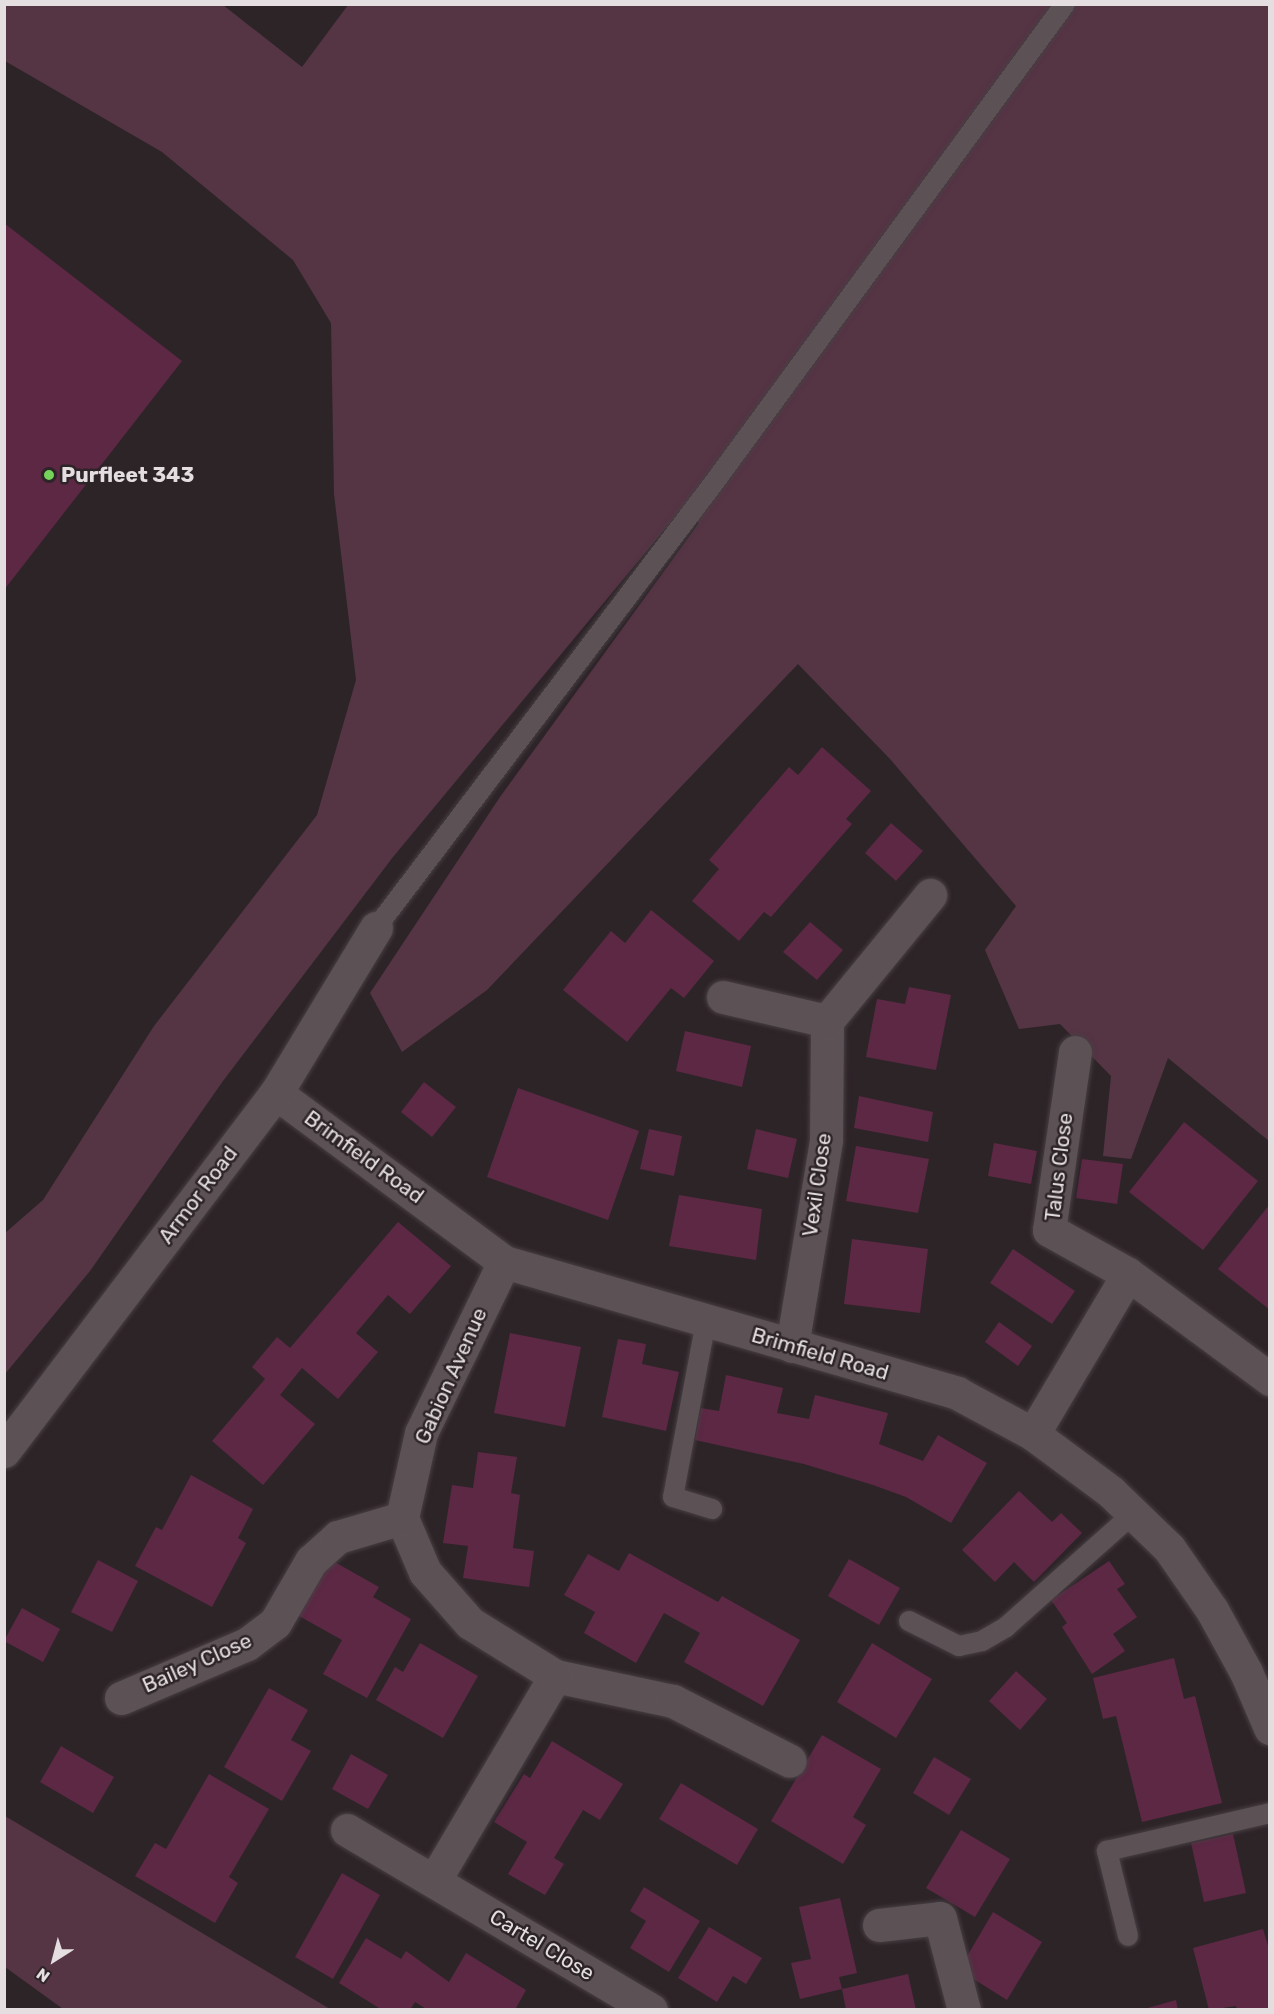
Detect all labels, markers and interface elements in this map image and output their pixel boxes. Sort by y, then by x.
place label: Purfleet 343 [61,462,194,488]
marker: Purfleet 343 [42,468,56,482]
street label: Brimfield Road [299,1105,429,1209]
street label: Talus Close [1040,1111,1078,1223]
street label: Vexil Close [797,1132,837,1238]
street label: Armor Road [153,1141,243,1249]
street label: Gabion Avenue [410,1304,492,1448]
street label: Brimfield Road [749,1322,891,1386]
street label: Bailey Close [138,1628,256,1698]
street label: Cartel Close [485,1904,599,1986]
north arrow [24,1930,84,1990]
text: N [33,1964,53,1986]

